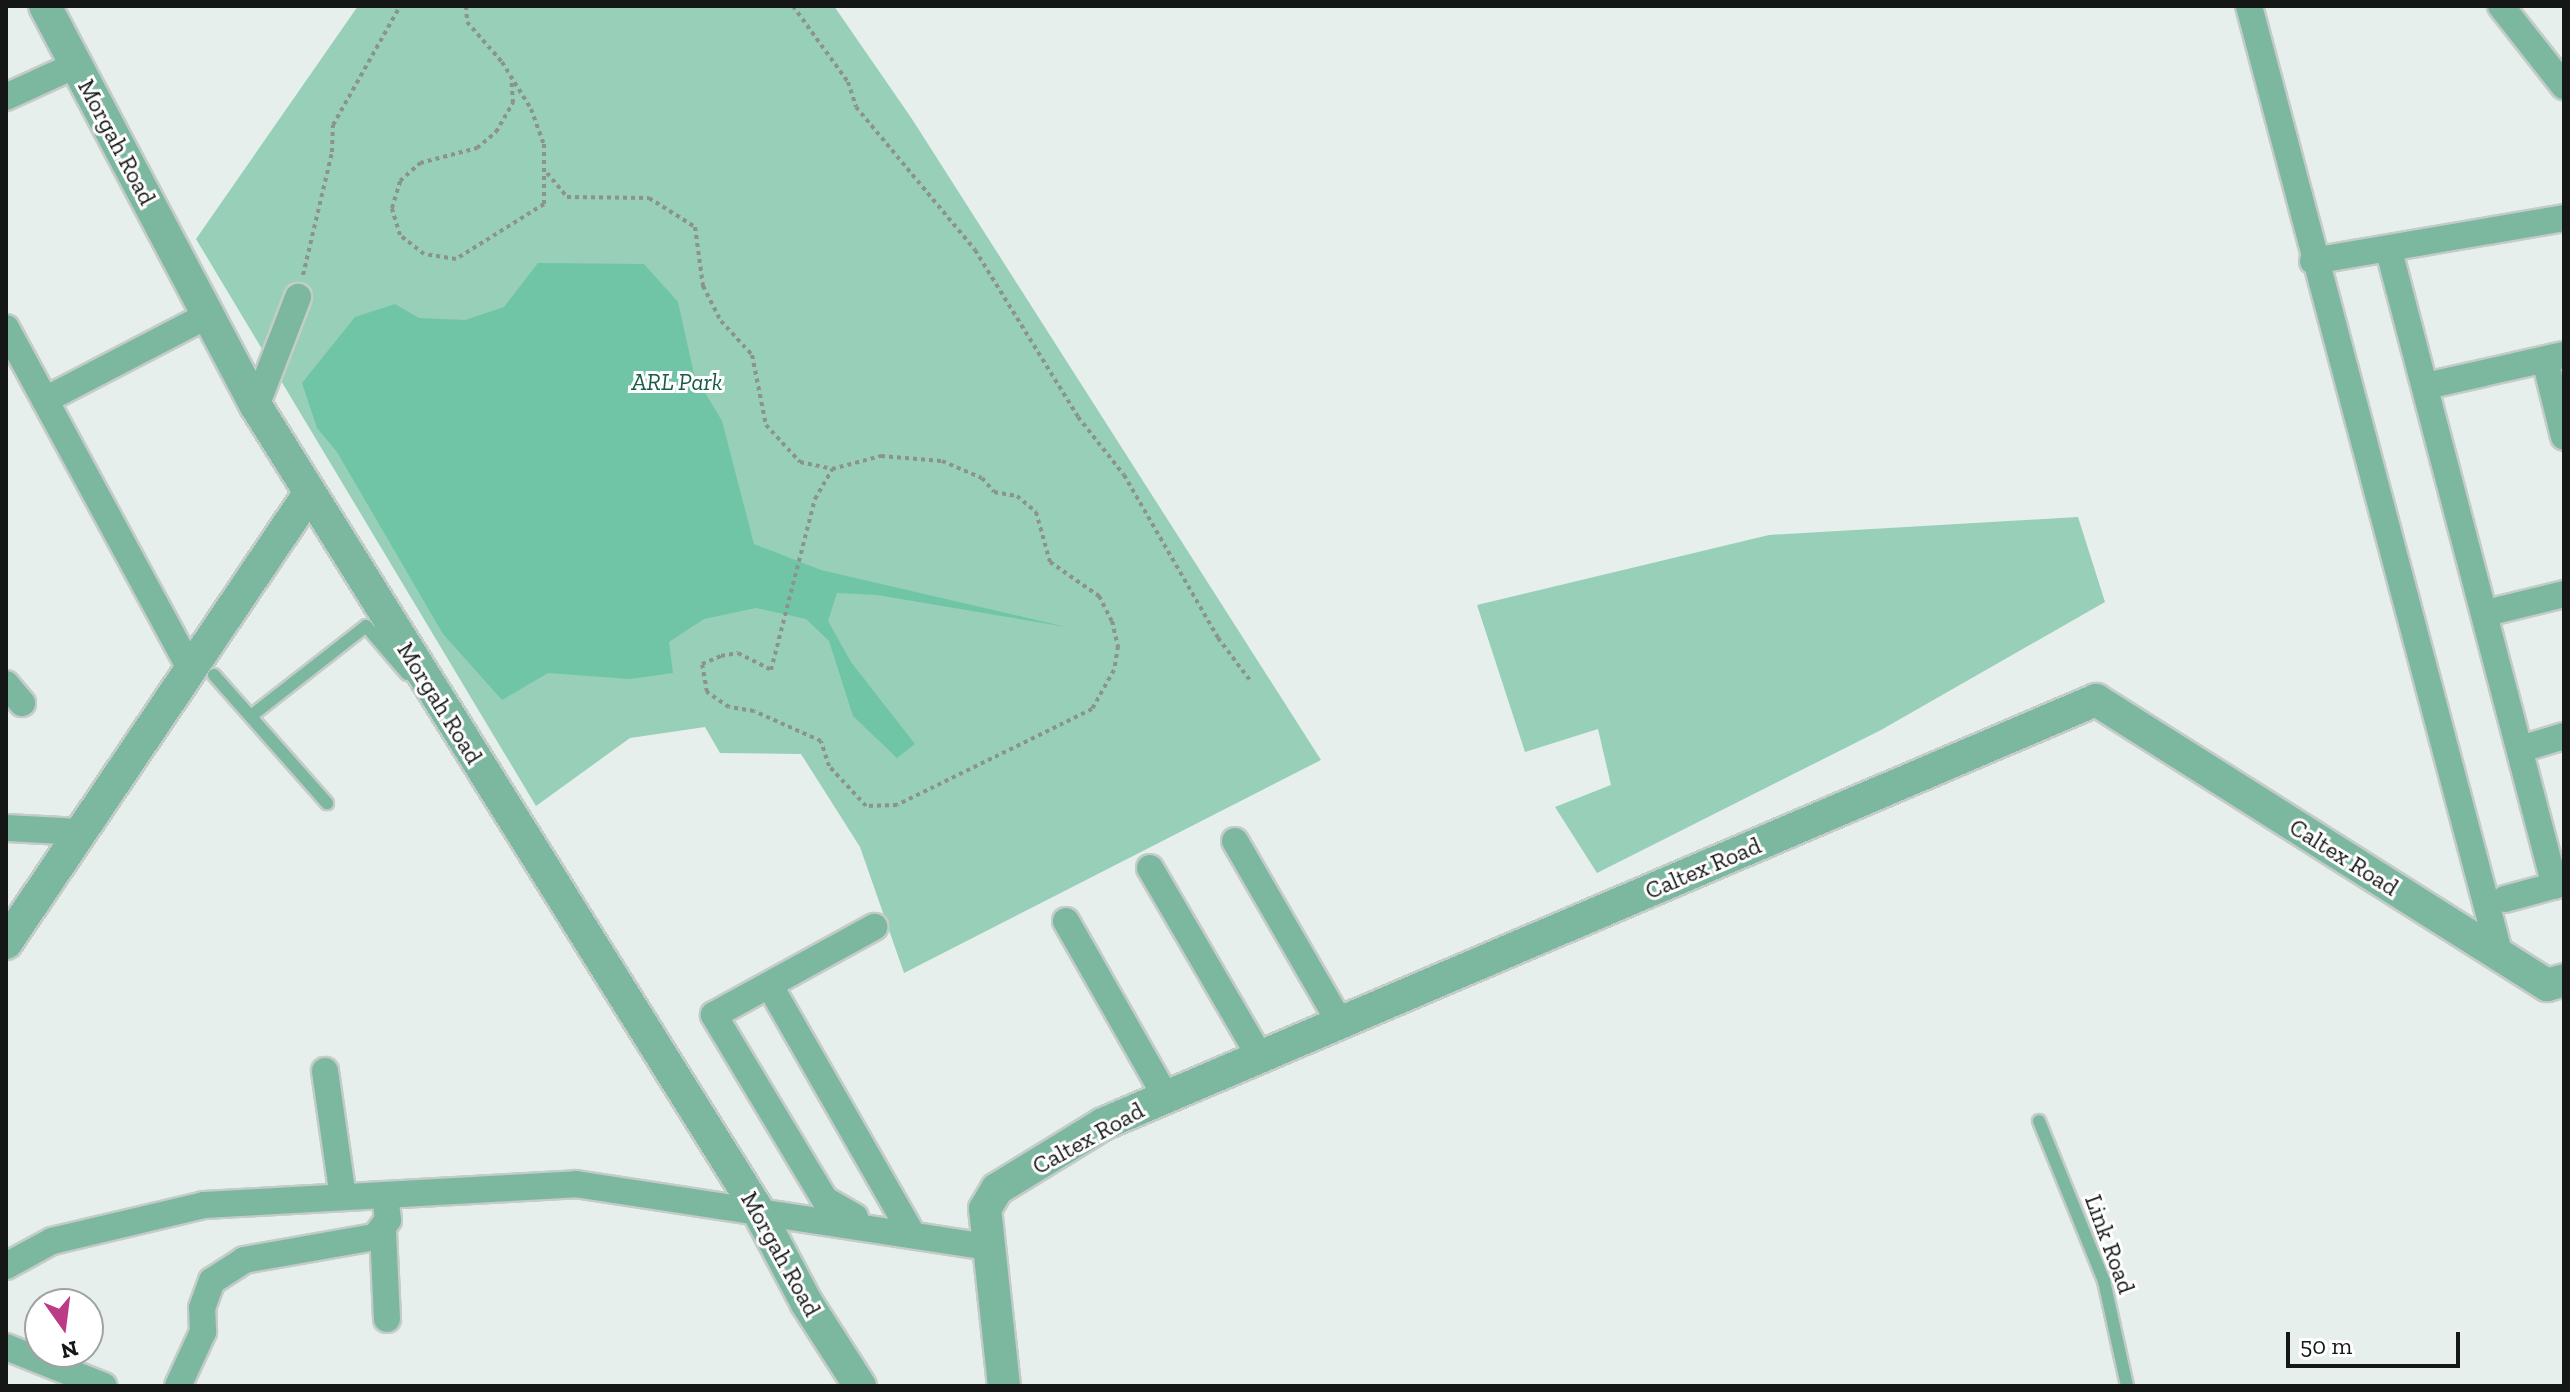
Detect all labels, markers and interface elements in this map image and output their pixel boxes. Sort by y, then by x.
street label: Morgah Road [72,74,162,210]
park label: ARL Park [631,368,723,396]
street label: Morgah Road [391,637,489,769]
street label: Caltex Road [2284,812,2404,902]
street label: Caltex Road [1641,831,1765,905]
street label: Caltex Road [1027,1096,1149,1180]
street label: Morgah Road [735,1187,827,1321]
street label: Link Road [2079,1191,2141,1297]
north arrow [24,1288,104,1368]
scale bar [2290,1316,2464,1366]
text: 50 m [2300,1331,2352,1360]
text: N [58,1335,81,1365]

